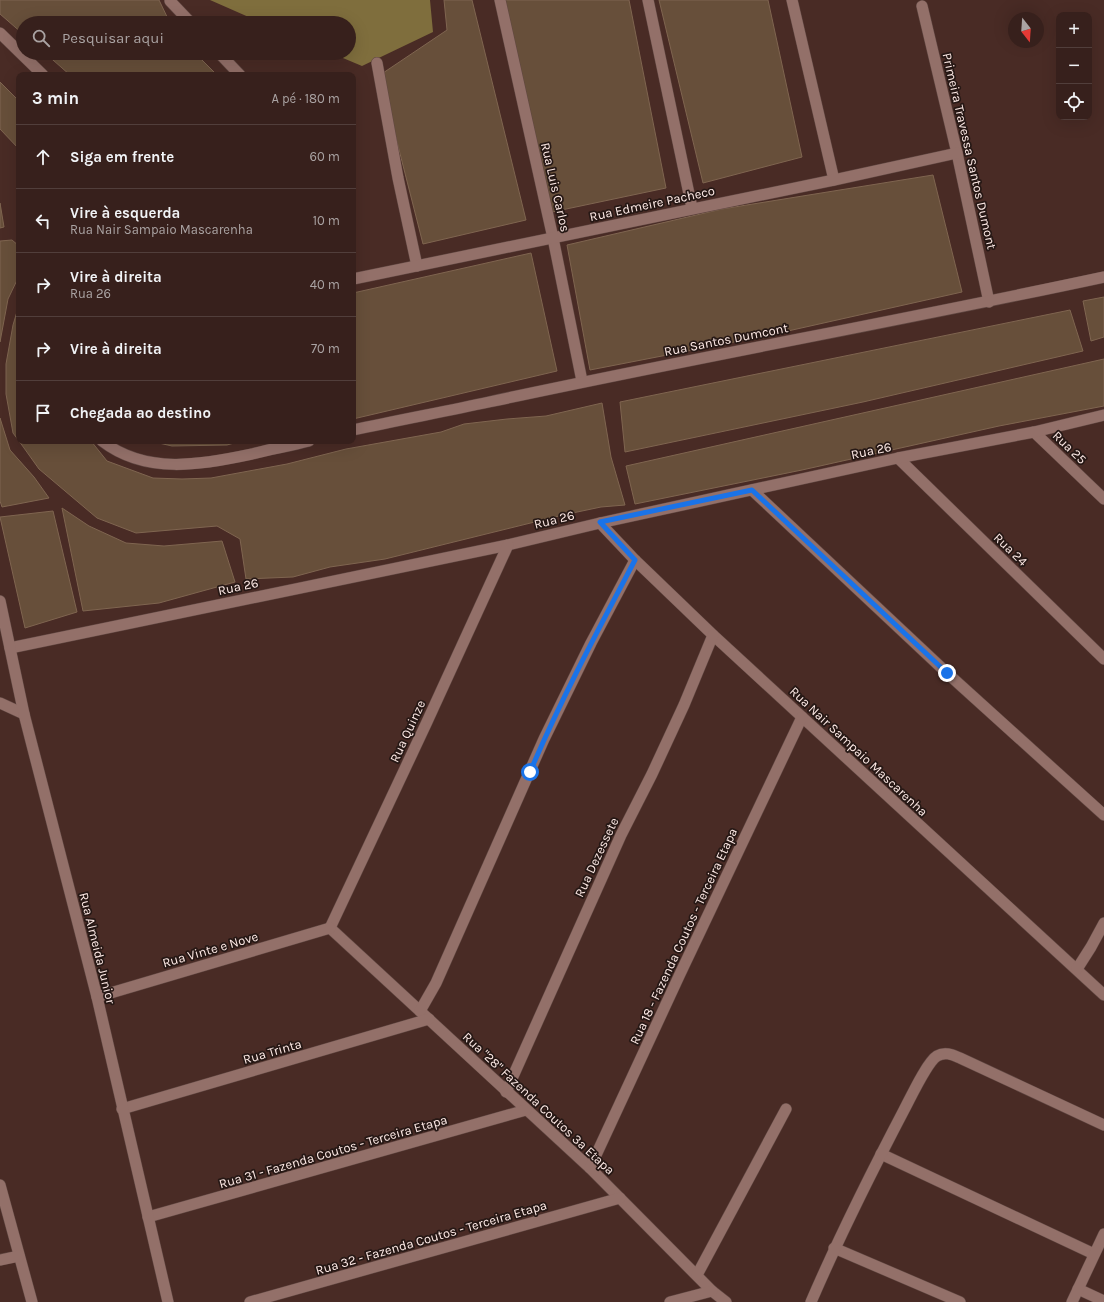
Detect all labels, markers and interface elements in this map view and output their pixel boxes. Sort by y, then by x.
north arrow [1008,12,1044,48]
map controls [1056,12,1092,120]
button: + [1056,12,1092,48]
search box [16,16,356,60]
icon: search [30,27,52,49]
text: Pesquisar aqui [62,29,164,47]
button: − [1056,48,1092,84]
street label: Primeira Travessa Santos Dumont [940,51,999,251]
button: locate [1056,84,1092,120]
text: 3 min [32,88,79,108]
text: A pé · 180 m [271,91,340,106]
street label: Rua Luis Carlos [538,141,573,233]
icon: ahead [32,146,54,168]
text: Siga em frente [70,148,174,166]
text: 60 m [310,149,340,164]
street label: Rua Edmeire Pacheco [588,183,716,224]
text: Vire à esquerda [70,204,180,222]
icon: left [32,210,54,232]
text: 10 m [313,213,340,228]
text: Rua Nair Sampaio Mascarenha [70,222,253,237]
text: Vire à direita [70,268,162,286]
icon: right [32,274,54,296]
text: 40 m [310,277,340,292]
text: Rua 26 [70,286,111,301]
street label: Rua Santos Dumcont [663,320,789,359]
icon: right [32,338,54,360]
text: Vire à direita [70,340,162,358]
text: 70 m [311,341,340,356]
icon: arrive [32,402,54,424]
text: Chegada ao destino [70,404,211,422]
street label: Rua 25 [1050,428,1090,467]
street label: Rua 26 [849,439,893,462]
street label: Rua 26 [532,507,576,532]
street label: Rua 24 [991,530,1031,569]
street label: Rua 26 [216,575,260,598]
route end [938,664,956,682]
street label: Rua Nair Sampaio Mascarenha [787,684,931,819]
street label: Rua Quinze [387,697,429,765]
route start [521,763,539,781]
street label: Rua Dezessete [571,815,622,899]
street label: Rua 18 - Fazenda Coutos - Terceira Etapa [627,826,740,1047]
street label: Rua Almeida Junior [76,891,119,1006]
street label: Rua Vinte e Nove [161,929,260,970]
street label: Rua "28" Fazenda Coutos 3ª Etapa [460,1029,618,1178]
street label: Rua Trinta [241,1036,303,1067]
street label: Rua 31 - Fazenda Coutos - Terceira Etapa [217,1112,449,1191]
street label: Rua 32 - Fazenda Coutos - Terceira Etapa [314,1197,549,1278]

